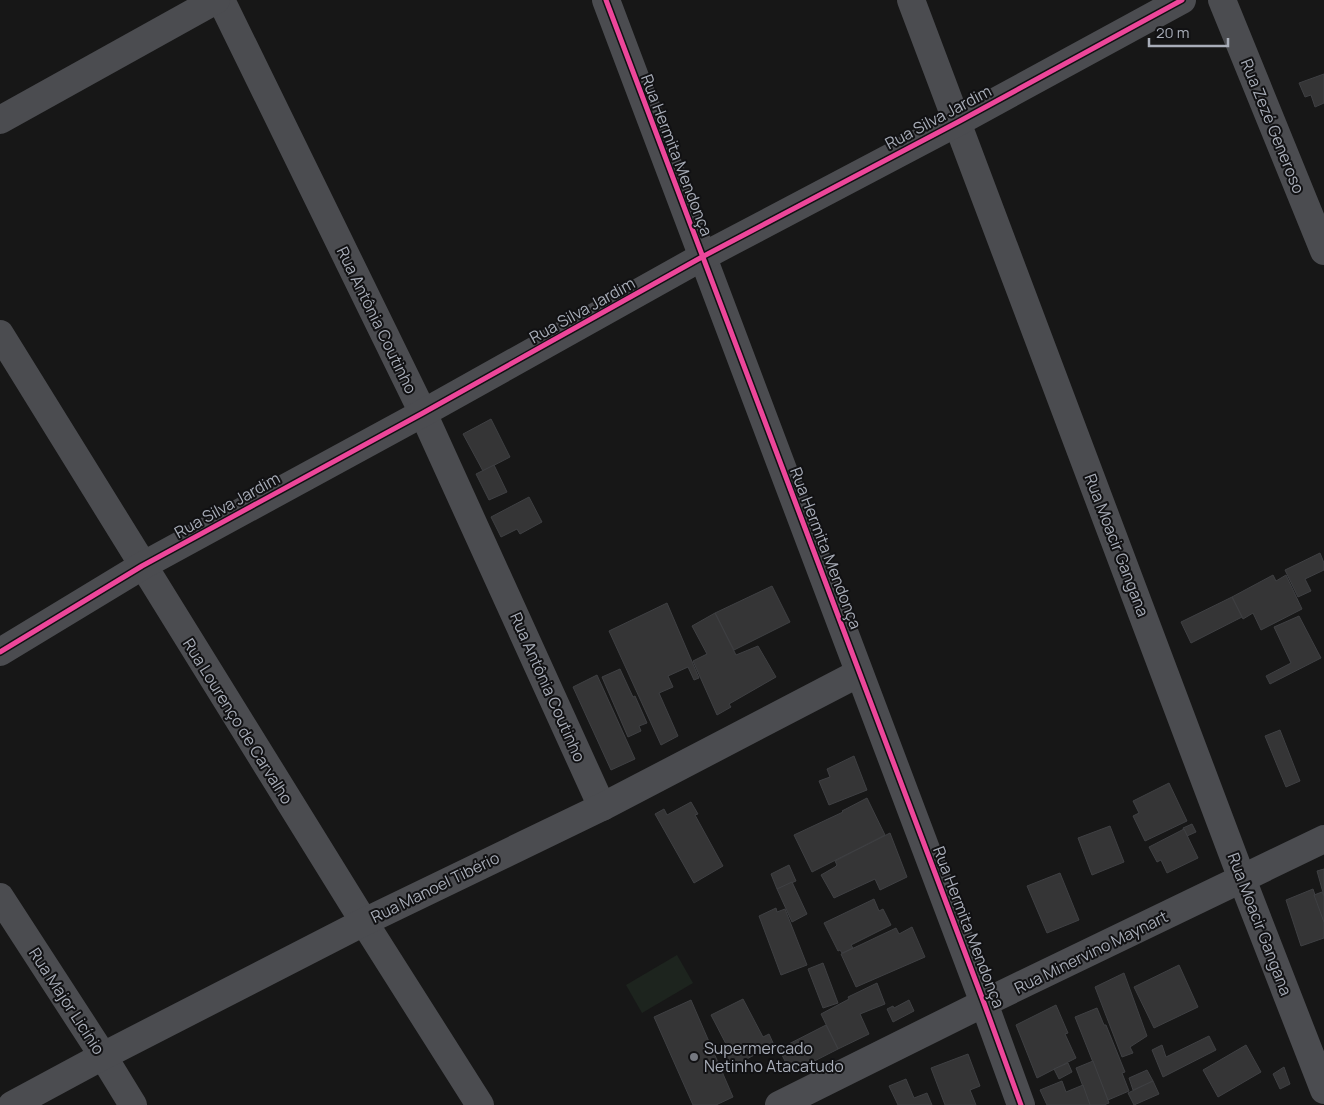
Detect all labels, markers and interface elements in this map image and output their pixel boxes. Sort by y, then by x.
scale bar [1149,15,1228,47]
text: 20 m [1156,22,1189,43]
street label: Rua Zezé Generoso [1236,55,1310,197]
street label: Rua Hermita Mendonça [636,71,718,239]
street label: Rua Silva Jardim [881,80,995,154]
street label: Rua Antônia Coutinho [332,243,422,397]
street label: Rua Silva Jardim [525,272,639,348]
street label: Rua Hermita Mendonça [785,464,867,632]
street label: Rua Silva Jardim [170,467,284,543]
street label: Rua Moacir Gangana [1080,470,1154,620]
street label: Rua Antônia Coutinho [505,609,591,765]
street label: Rua Lourenço de Carvalho [178,634,298,808]
street label: Rua Hermita Mendonça [928,843,1010,1011]
street label: Rua Manoel Tibério [367,846,503,928]
street label: Rua Moacir Gangana [1223,849,1297,999]
street label: Rua Minervino Maynart [1011,905,1171,999]
street label: Rua Major Licínio [24,943,110,1059]
place label: Supermercado Netinho Atacatudo [704,1037,844,1077]
marker: Supermercado Netinho Atacatudo [688,1051,700,1063]

